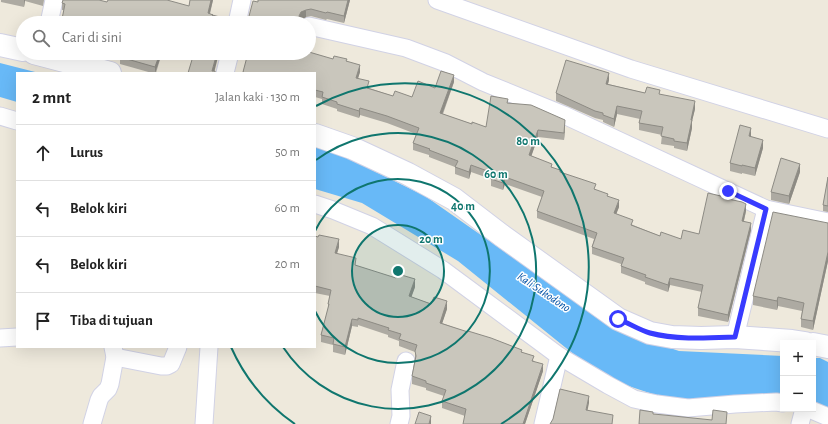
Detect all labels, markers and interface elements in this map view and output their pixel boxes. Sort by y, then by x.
search box [16,16,316,60]
icon: search [30,27,52,49]
text: Cari di sini [62,30,122,45]
text: 2 mnt [32,89,71,106]
text: Jalan kaki · 130 m [215,91,300,104]
text: 80 m [516,135,540,147]
icon: ahead [32,142,54,164]
text: Lurus [70,145,103,160]
text: 50 m [275,146,300,159]
text: 60 m [484,168,508,180]
route end [719,182,737,200]
icon: left [32,198,54,220]
text: 40 m [451,200,475,212]
text: Belok kiri [70,201,127,216]
text: 60 m [274,202,300,215]
text: 20 m [419,233,443,245]
icon: left [32,254,54,276]
text: Belok kiri [70,257,127,272]
text: 20 m [275,258,300,271]
centre of rings [391,264,405,278]
water label: Kali Sukodono [515,270,573,314]
icon: arrive [32,310,54,332]
route start [609,310,627,328]
text: Tiba di tujuan [70,313,153,328]
map controls [780,340,816,412]
button: + [780,340,816,376]
button: − [780,376,816,412]

